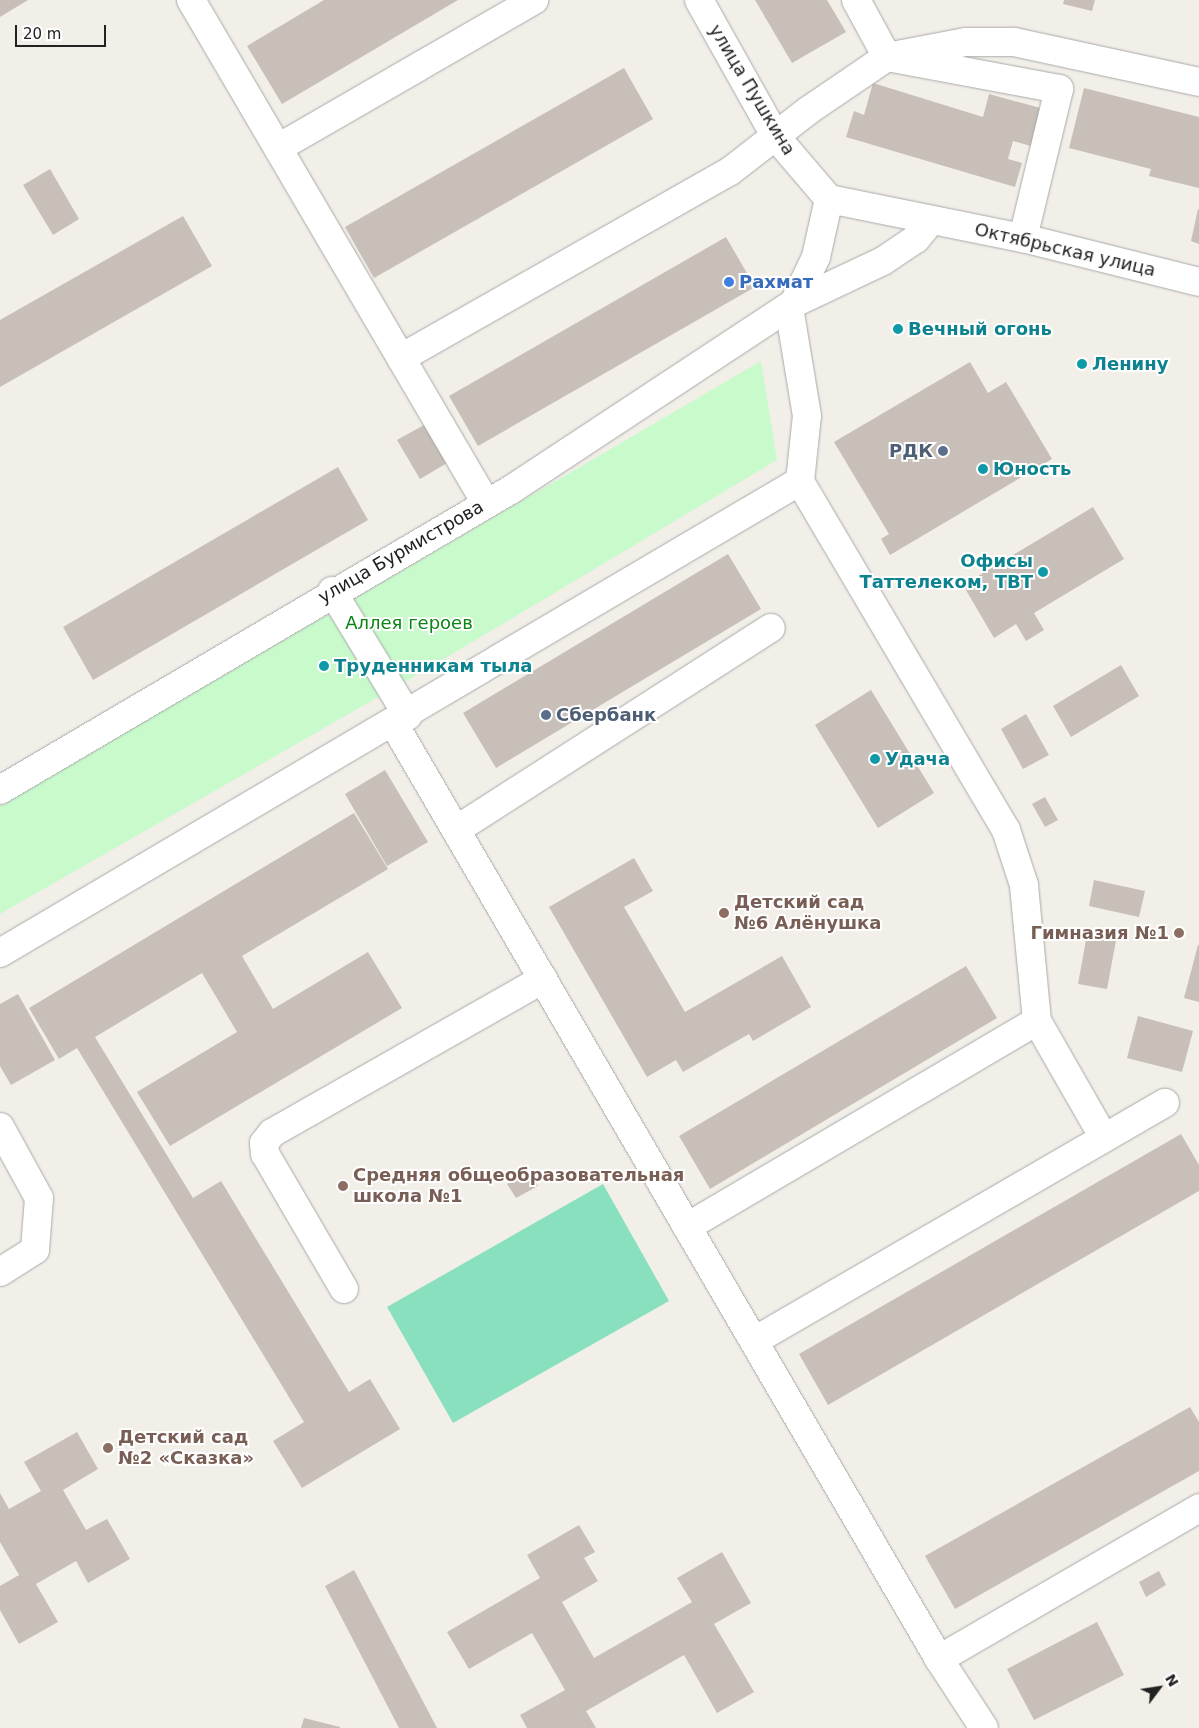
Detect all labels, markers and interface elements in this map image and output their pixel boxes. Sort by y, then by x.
scale bar [18,15,109,47]
street label: улица Пушкина [704,21,800,159]
text: 20 m [23,25,61,43]
street label: Октябрьская улица [972,219,1158,281]
place label: Рахмат [739,271,813,293]
marker: Рахмат [723,276,735,288]
place label: Вечный огонь [908,318,1052,340]
marker: Вечный огонь [892,323,904,335]
place label: Ленину [1092,353,1168,375]
marker: Ленину [1076,358,1088,370]
place label: РДК [889,440,933,462]
marker: РДК [937,445,949,457]
place label: Юность [993,458,1071,480]
marker: Юность [977,463,989,475]
street label: улица Бурмистрова [315,496,487,608]
place label: Офисы Таттелеком, ТВТ [859,551,1033,594]
marker: Офисы Таттелеком, ТВТ [1037,566,1049,578]
park label: Аллея героев [345,612,473,634]
place label: Труденникам тыла [334,655,533,677]
marker: Труденникам тыла [318,660,330,672]
place label: Сбербанк [556,704,656,726]
marker: Сбербанк [540,709,552,721]
place label: Удача [885,748,950,770]
marker: Удача [869,753,881,765]
place label: Детский сад №6 Алёнушка [734,892,881,934]
marker: Детский сад №6 Алёнушка [718,907,730,919]
place label: Гимназия №1 [1031,922,1169,944]
marker: Гимназия №1 [1173,927,1185,939]
place label: Средняя общеобразовательная школа №1 [353,1165,684,1208]
marker: Средняя общеобразовательная школа №1 [337,1180,349,1192]
place label: Детский сад №2 «Сказка» [118,1427,254,1470]
marker: Детский сад №2 «Сказка» [102,1442,114,1454]
north arrow [1134,1663,1184,1713]
text: N [1162,1671,1182,1689]

